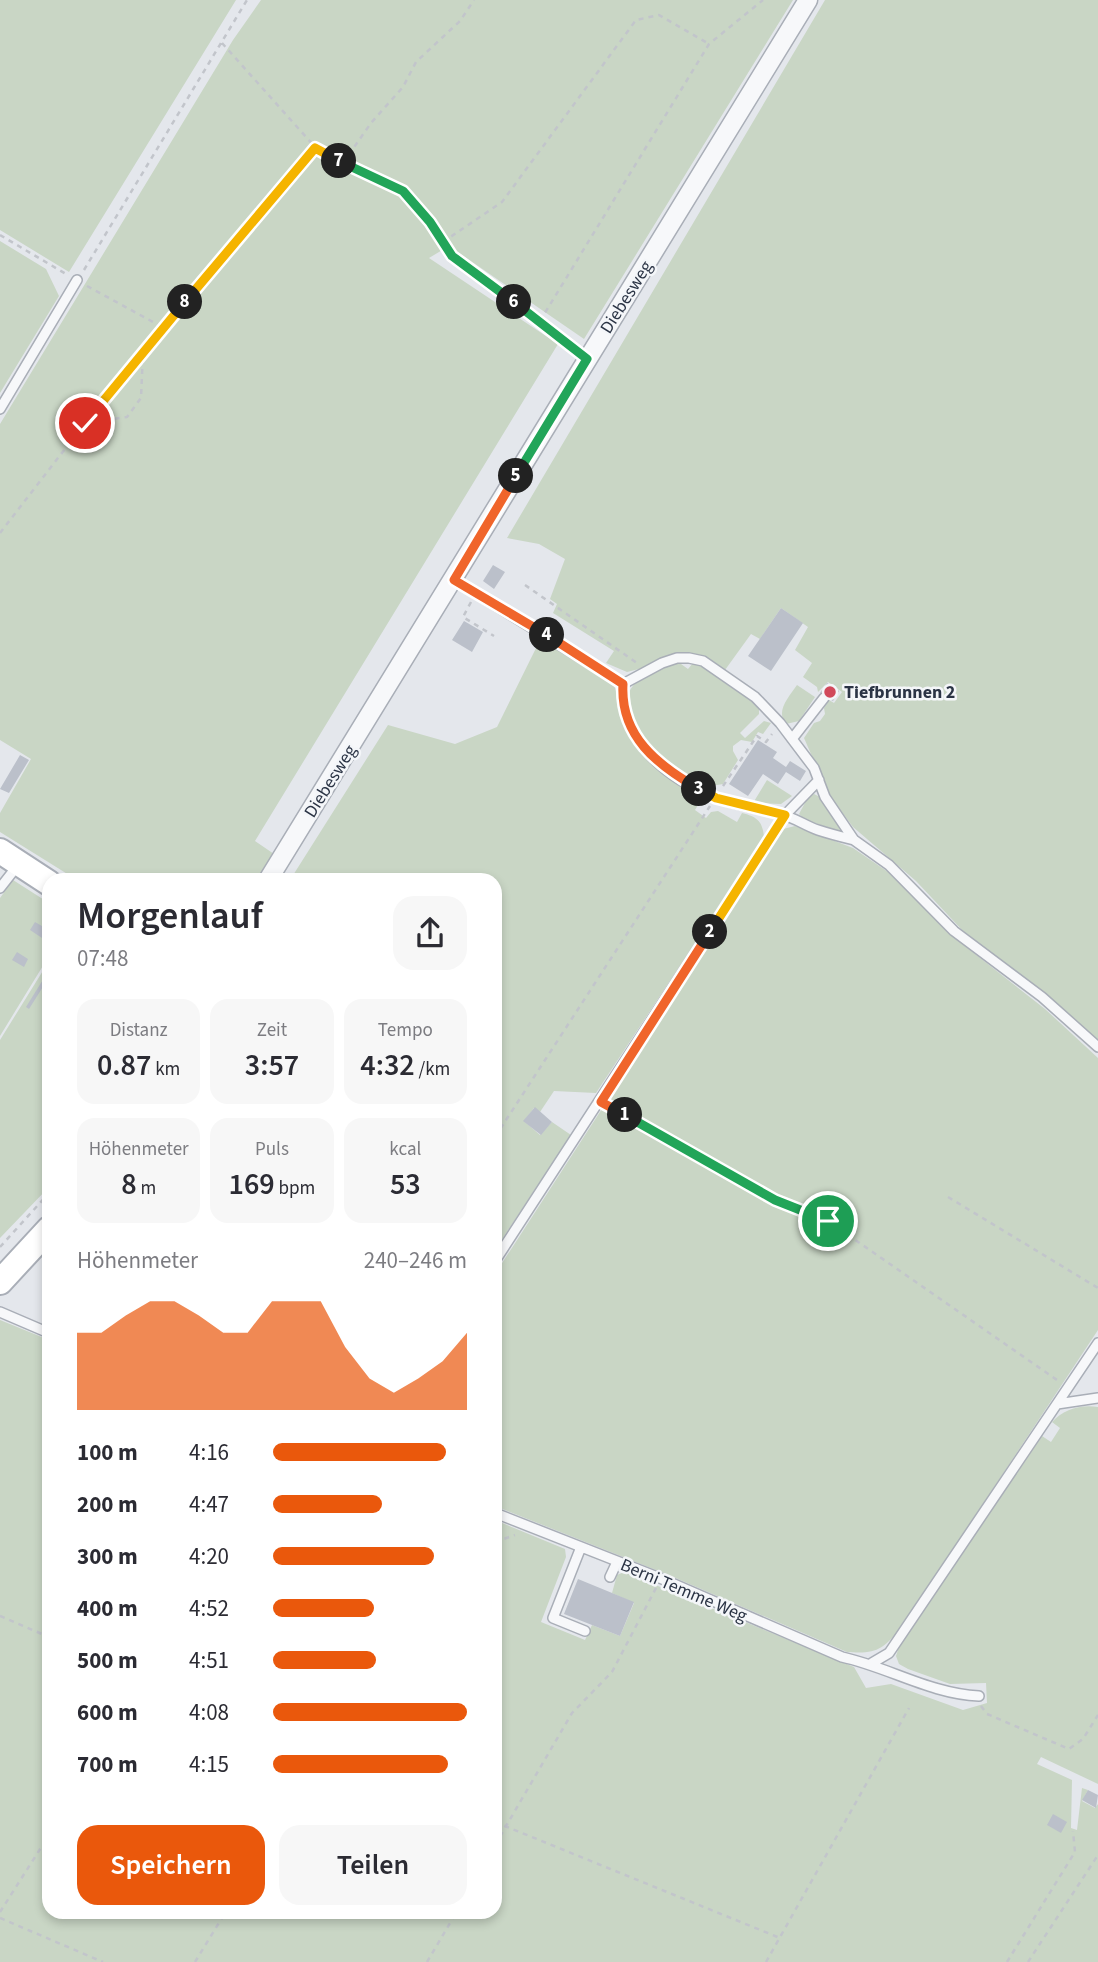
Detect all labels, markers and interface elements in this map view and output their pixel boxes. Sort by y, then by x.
pin: 7 [322,144,356,178]
text: 7 [333,147,344,174]
street label: Diebesweg [594,256,659,338]
pin: 8 [168,284,202,320]
pin: 6 [496,284,532,320]
text: 8 [179,288,190,315]
text: 6 [508,288,519,315]
pin [55,393,115,453]
icon: check [66,404,104,442]
pin: 5 [498,458,534,494]
text: 5 [510,462,521,489]
pin: 4 [530,618,564,652]
text: 4 [541,621,552,648]
place label: Tiefbrunnen 2 [844,680,955,705]
marker: Tiefbrunnen 2 [822,684,838,700]
street label: Diebesweg [298,740,363,822]
pin: 3 [682,772,716,806]
text: 3 [693,775,704,802]
text: Morgenlauf [77,889,263,943]
button: share [393,896,467,970]
pin: 2 [692,914,728,950]
text: 2 [704,918,715,945]
text: 07:48 [77,942,128,975]
text: Distanz [110,1017,168,1044]
text: Zeit [257,1017,287,1044]
text: Tempo [378,1017,433,1044]
text: 0.87 [97,1044,151,1087]
text: 3:57 [245,1044,299,1087]
text: 4:32 [360,1044,415,1087]
text: km [151,1056,180,1083]
text: /km [415,1056,450,1083]
pin: 1 [608,1098,642,1132]
text: 1 [619,1101,630,1128]
text: Höhenmeter [89,1136,189,1163]
text: Puls [255,1136,289,1163]
text: kcal [389,1136,421,1163]
text: 8 [121,1163,137,1206]
text: 169 [229,1163,275,1206]
text: 53 [390,1163,421,1206]
text: m [137,1175,156,1202]
text: bpm [275,1175,315,1202]
pin [798,1191,858,1251]
icon: arrive [809,1202,847,1240]
text: Höhenmeter [77,1244,198,1277]
text: 240–246 m [364,1244,467,1277]
text: 100 m [77,1436,138,1469]
text: 4:16 [189,1436,229,1469]
text: 200 m [77,1488,138,1521]
text: 4:47 [189,1488,229,1521]
text: 300 m [77,1540,138,1573]
text: 4:20 [189,1540,229,1573]
street label: Berni Temme Weg [617,1553,751,1628]
text: 400 m [77,1592,138,1625]
text: 4:52 [189,1592,229,1625]
text: 500 m [77,1644,138,1677]
text: 4:51 [189,1644,229,1677]
text: 600 m [77,1696,138,1729]
text: 4:08 [189,1696,229,1729]
text: 700 m [77,1748,138,1781]
text: 4:15 [189,1748,229,1781]
button: Speichern [77,1825,265,1905]
button: Teilen [279,1825,467,1905]

